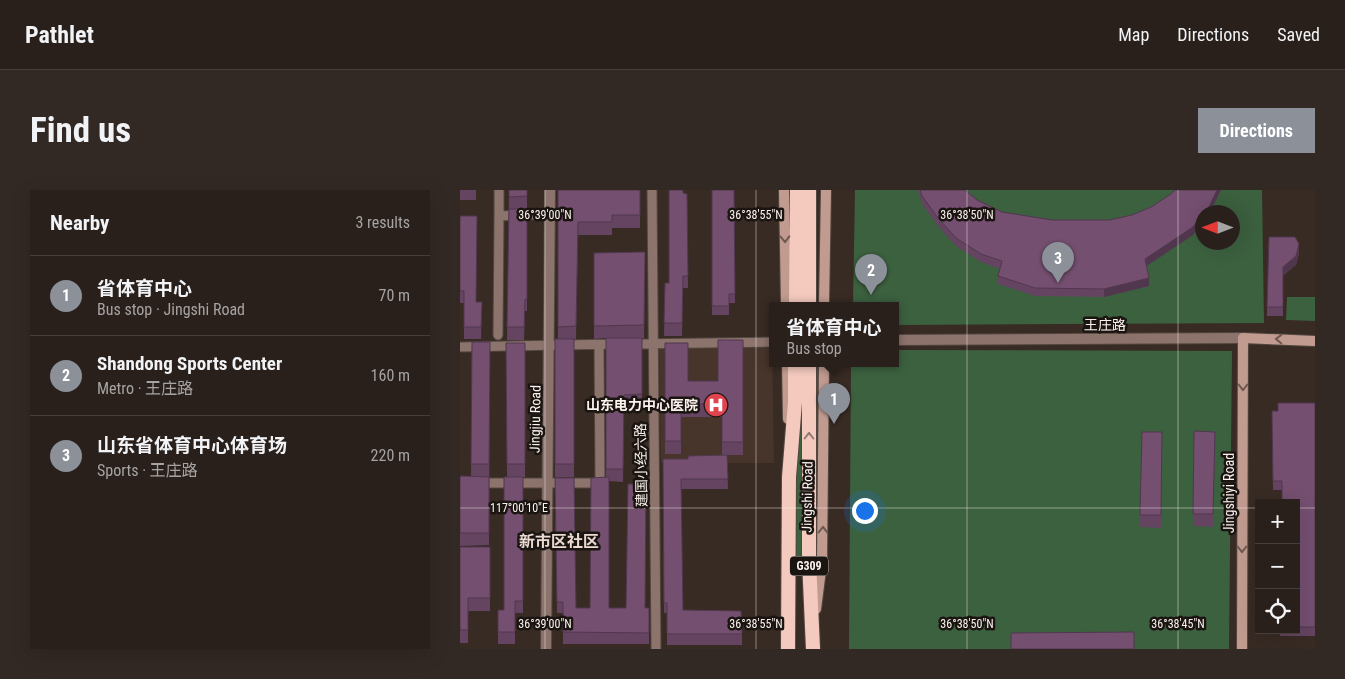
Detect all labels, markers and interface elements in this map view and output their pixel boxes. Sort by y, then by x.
text: Pathlet [25,21,94,49]
text: Map [1118,24,1149,45]
text: Directions [1177,24,1249,45]
text: Saved [1277,24,1320,45]
button: Directions [1198,108,1315,153]
text: Find us [30,110,131,151]
north arrow [1195,205,1240,250]
text: 36°39'00"N [518,208,572,222]
text: 36°38'55"N [729,208,783,222]
text: 36°38'50"N [940,208,994,222]
text: Nearby [50,211,109,235]
text: 3 results [355,213,410,232]
one-way arrow [779,235,790,243]
pin: 3 [1042,242,1074,283]
pin: 2 [855,254,887,295]
text: 省体育中心 [97,277,192,300]
text: 1 [62,286,70,305]
text: 70 m [378,286,410,305]
text: Bus stop · Jingshi Road [97,300,245,319]
popup [769,302,899,367]
text: 省体育中心 [786,316,882,339]
street label: 王庄路 [1084,317,1126,333]
one-way arrow [1275,334,1283,345]
text: Bus stop [786,339,842,358]
text: Shandong Sports Center [97,352,282,375]
text: 2 [62,366,70,385]
text: 160 m [371,366,410,385]
text: Metro · 王庄路 [97,379,193,398]
pin: 1 [818,383,850,424]
one-way arrow [1238,383,1248,391]
street label: Jingjiu Road [526,385,544,453]
hospital icon: 山东电力中心医院 [703,392,729,418]
place label: 山东电力中心医院 [586,397,698,413]
street label: 建国小经六路 [632,423,650,507]
one-way arrow [804,432,814,440]
text: 山东省体育中心体育场 [97,434,287,457]
text: 3 [62,446,70,465]
text: 220 m [371,446,410,465]
street label: Jingshiyi Road [1221,453,1237,533]
text: Sports · 王庄路 [97,461,198,480]
street label: Jingshi Road [798,461,816,533]
your location [852,498,878,524]
map controls [1255,499,1300,634]
button: + [1255,499,1300,544]
text: 117°00'10"E [490,501,548,515]
one-way arrow [818,525,828,533]
district label: 新市区社区 [519,532,599,551]
button: − [1255,544,1300,589]
one-way arrow [1237,545,1248,553]
road number: G309 [790,556,828,576]
button: locate [1255,589,1300,634]
text: 36°39'00"N [518,617,572,631]
text: 36°38'55"N [729,617,783,631]
text: 36°38'50"N [940,617,994,631]
text: 36°38'45"N [1151,617,1205,631]

